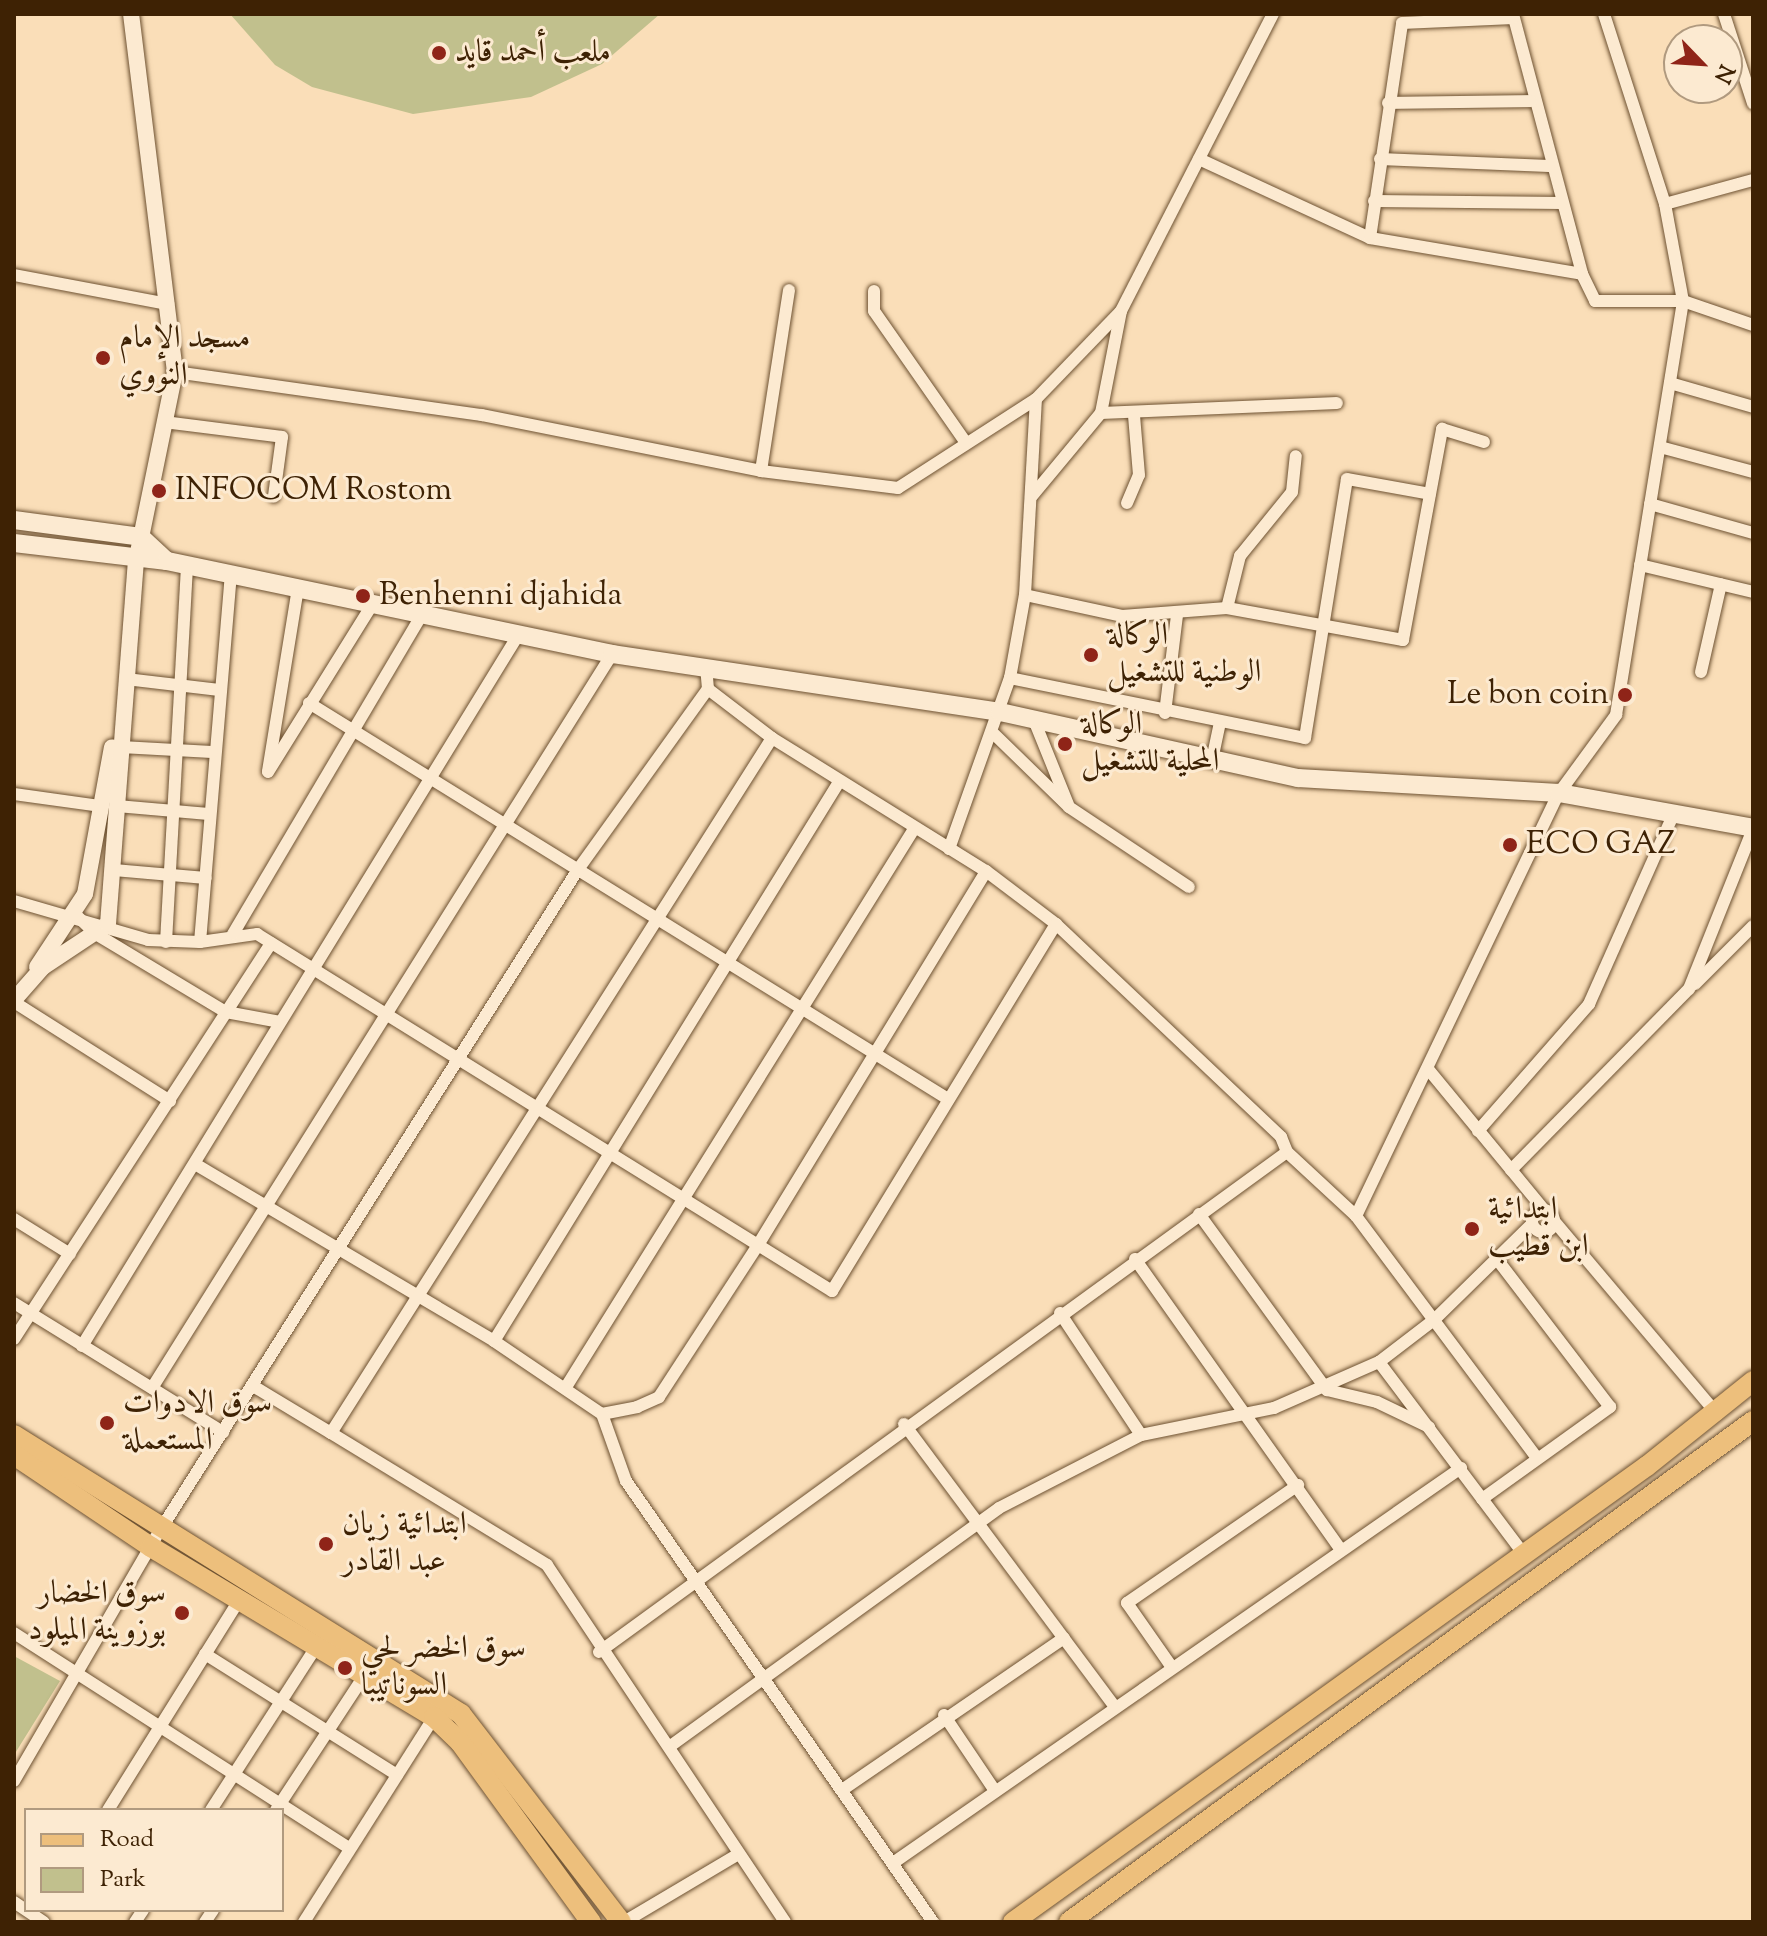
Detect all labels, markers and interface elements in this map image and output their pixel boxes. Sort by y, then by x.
north arrow [1663,24,1743,104]
place label: ملعب أحمد قايد [455,34,611,72]
marker: ملعب أحمد قايد [430,44,448,62]
text: N [1705,59,1741,88]
place label: مسجد الإمام النووي [119,321,250,396]
marker: مسجد الإمام النووي [94,349,112,367]
place label: INFOCOM Rostom [175,472,452,510]
marker: INFOCOM Rostom [150,482,168,500]
place label: Benhenni djahida [379,577,622,615]
marker: Benhenni djahida [354,587,372,605]
place label: الوكالة الوطنية للتشغيل [1107,618,1262,693]
marker: الوكالة الوطنية للتشغيل [1082,646,1100,664]
place label: Le bon coin [1447,676,1609,714]
marker: Le bon coin [1616,686,1634,704]
place label: الوكالة المحلية للتشغيل [1081,707,1219,782]
marker: الوكالة المحلية للتشغيل [1056,735,1074,753]
place label: ECO GAZ [1526,826,1675,864]
marker: ECO GAZ [1501,836,1519,854]
place label: ابتدائية ابن قطيب [1488,1192,1589,1267]
marker: ابتدائية ابن قطيب [1463,1220,1481,1238]
place label: سوق الادوات المستعملة [123,1386,272,1461]
marker: سوق الادوات المستعملة [98,1414,116,1432]
place label: ابتدائية زيان عبد القادر [342,1507,467,1582]
marker: ابتدائية زيان عبد القادر [317,1535,335,1553]
place label: سوق الخضار بوزوينة الميلود [28,1576,166,1651]
marker: سوق الخضار بوزوينة الميلود [173,1604,191,1622]
place label: سوق الخضر لحي السوناتيبا [361,1631,526,1706]
marker: سوق الخضر لحي السوناتيبا [336,1659,354,1677]
legend [24,1808,284,1912]
text: Road [100,1823,154,1857]
text: Park [100,1863,146,1897]

